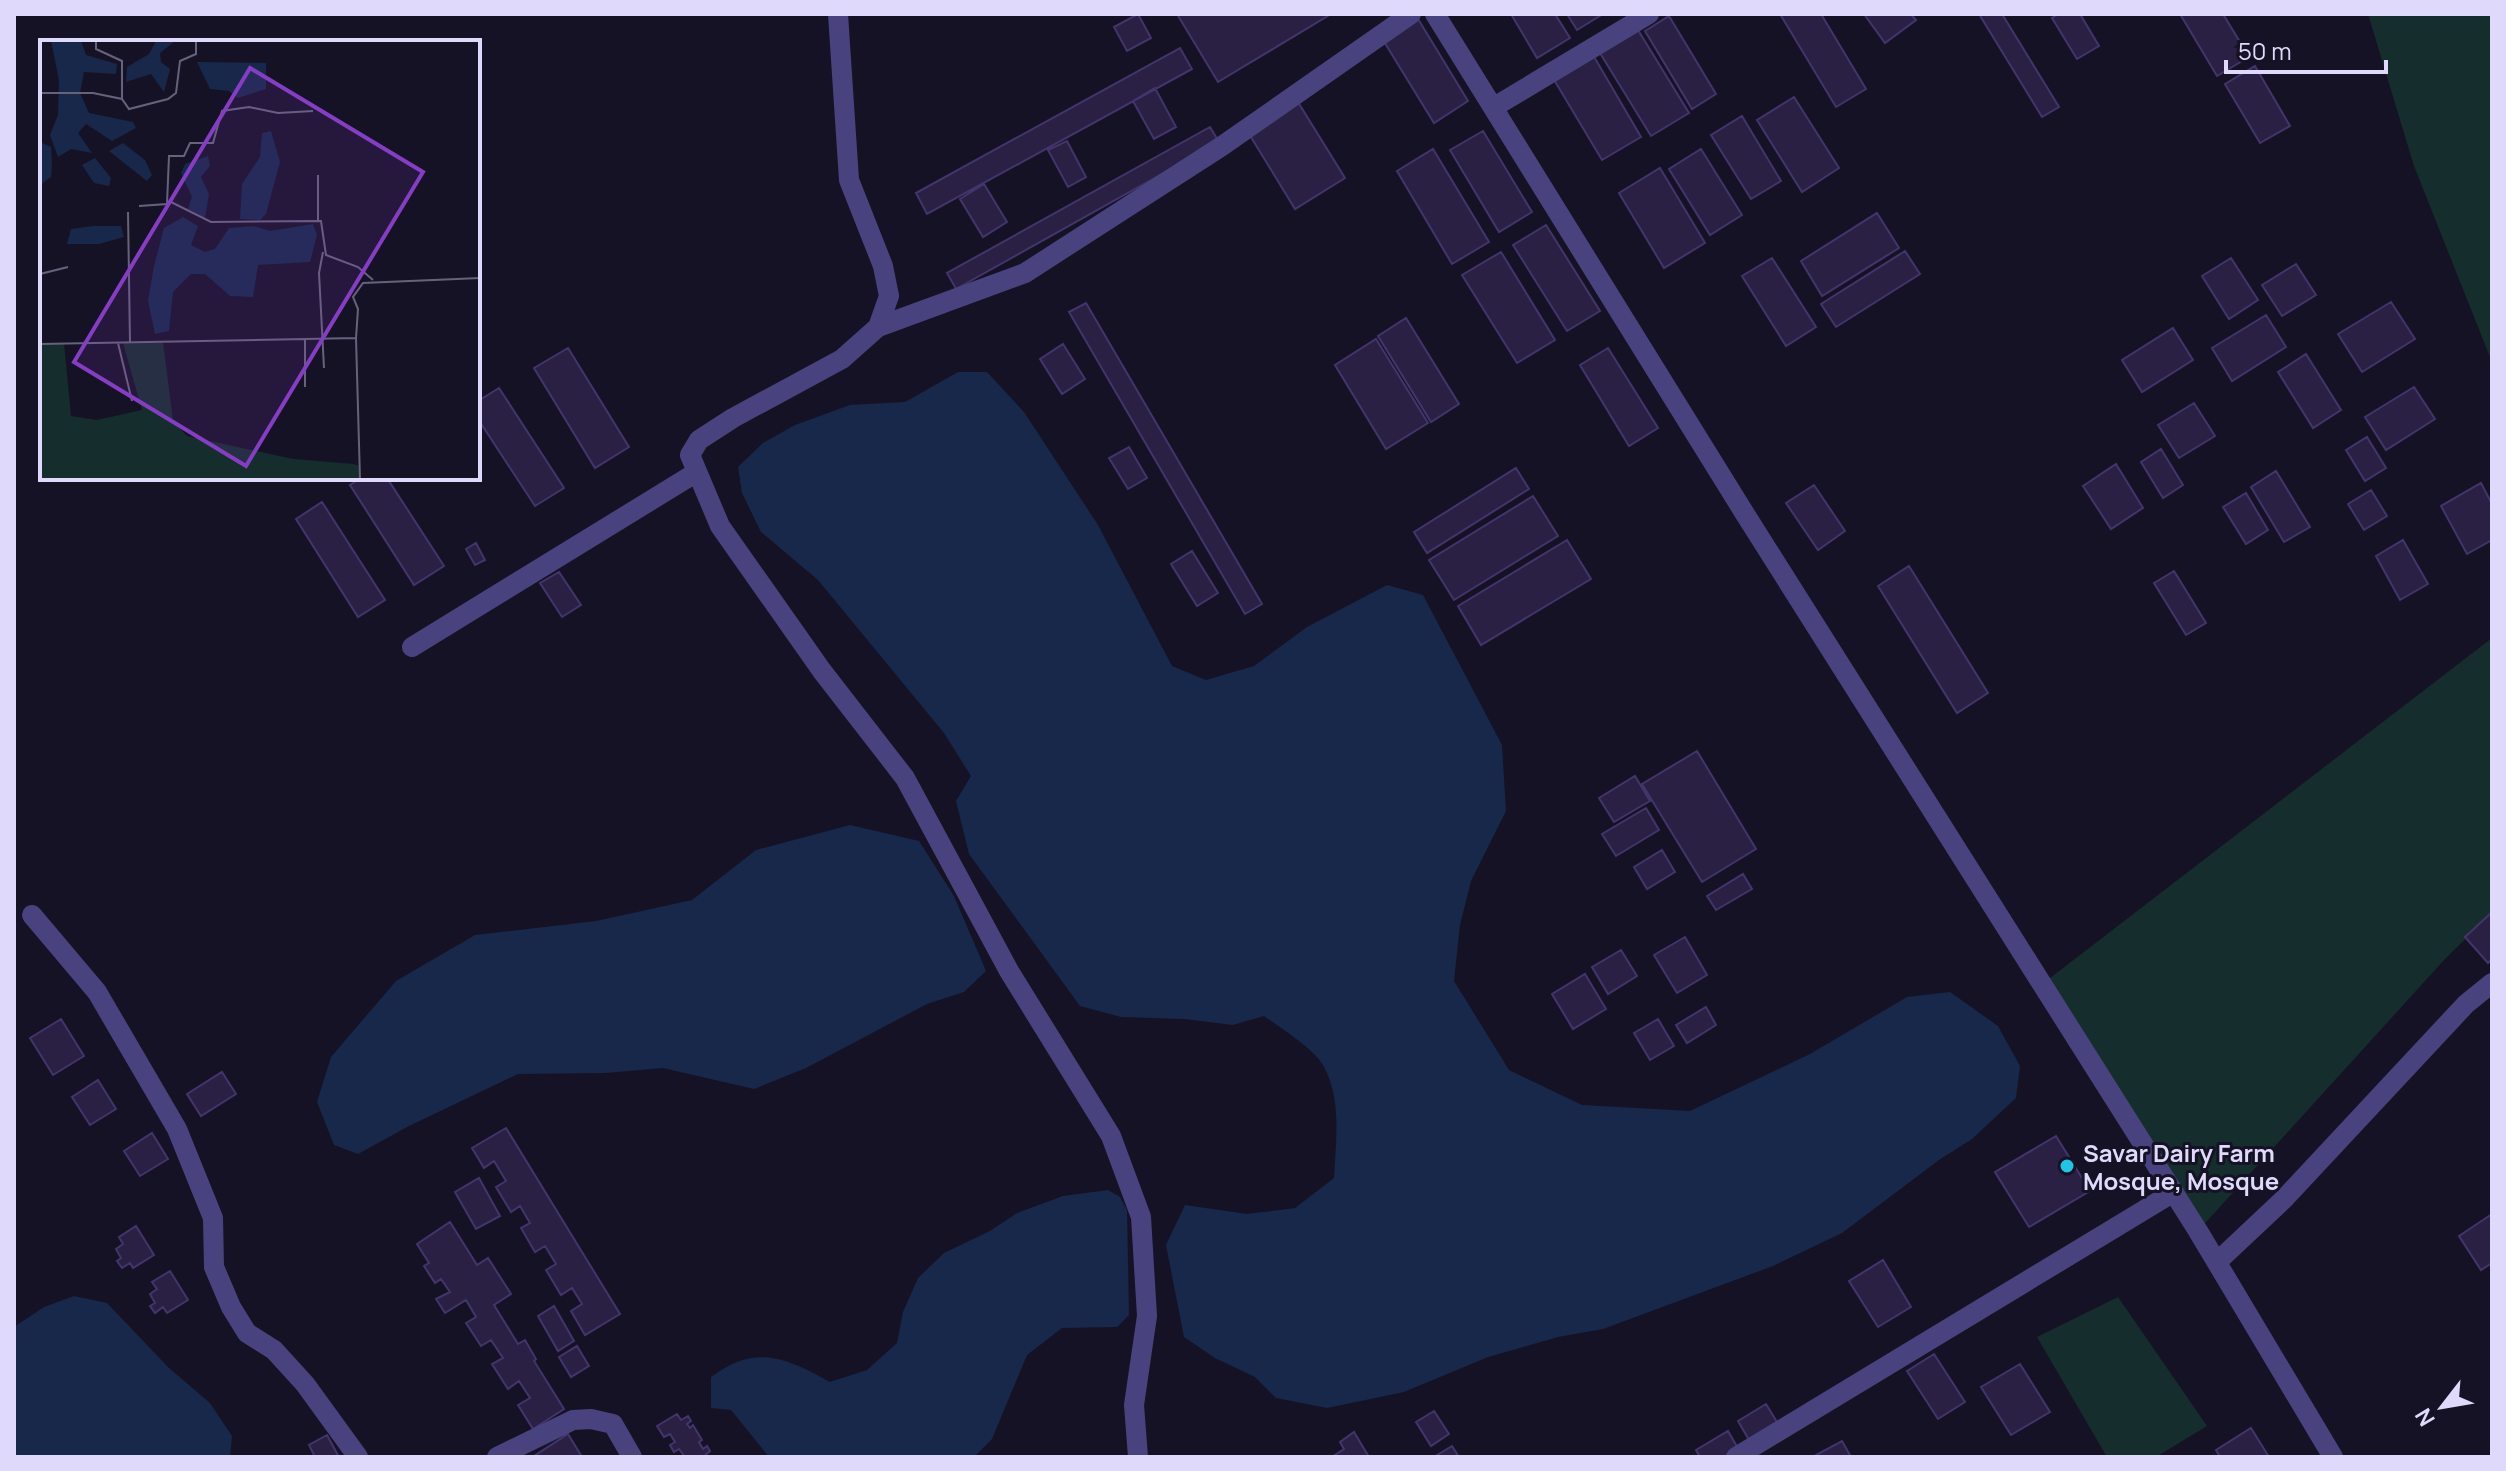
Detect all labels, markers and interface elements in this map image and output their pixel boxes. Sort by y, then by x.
scale bar [2226,24,2386,74]
text: 50 m [2238,34,2292,67]
inset map [40,40,480,480]
place label: Savar Dairy Farm Mosque, Mosque [2083,1136,2279,1197]
marker: Savar Dairy Farm Mosque, Mosque [2058,1157,2076,1175]
north arrow [2402,1367,2482,1447]
text: N [2408,1403,2442,1432]

